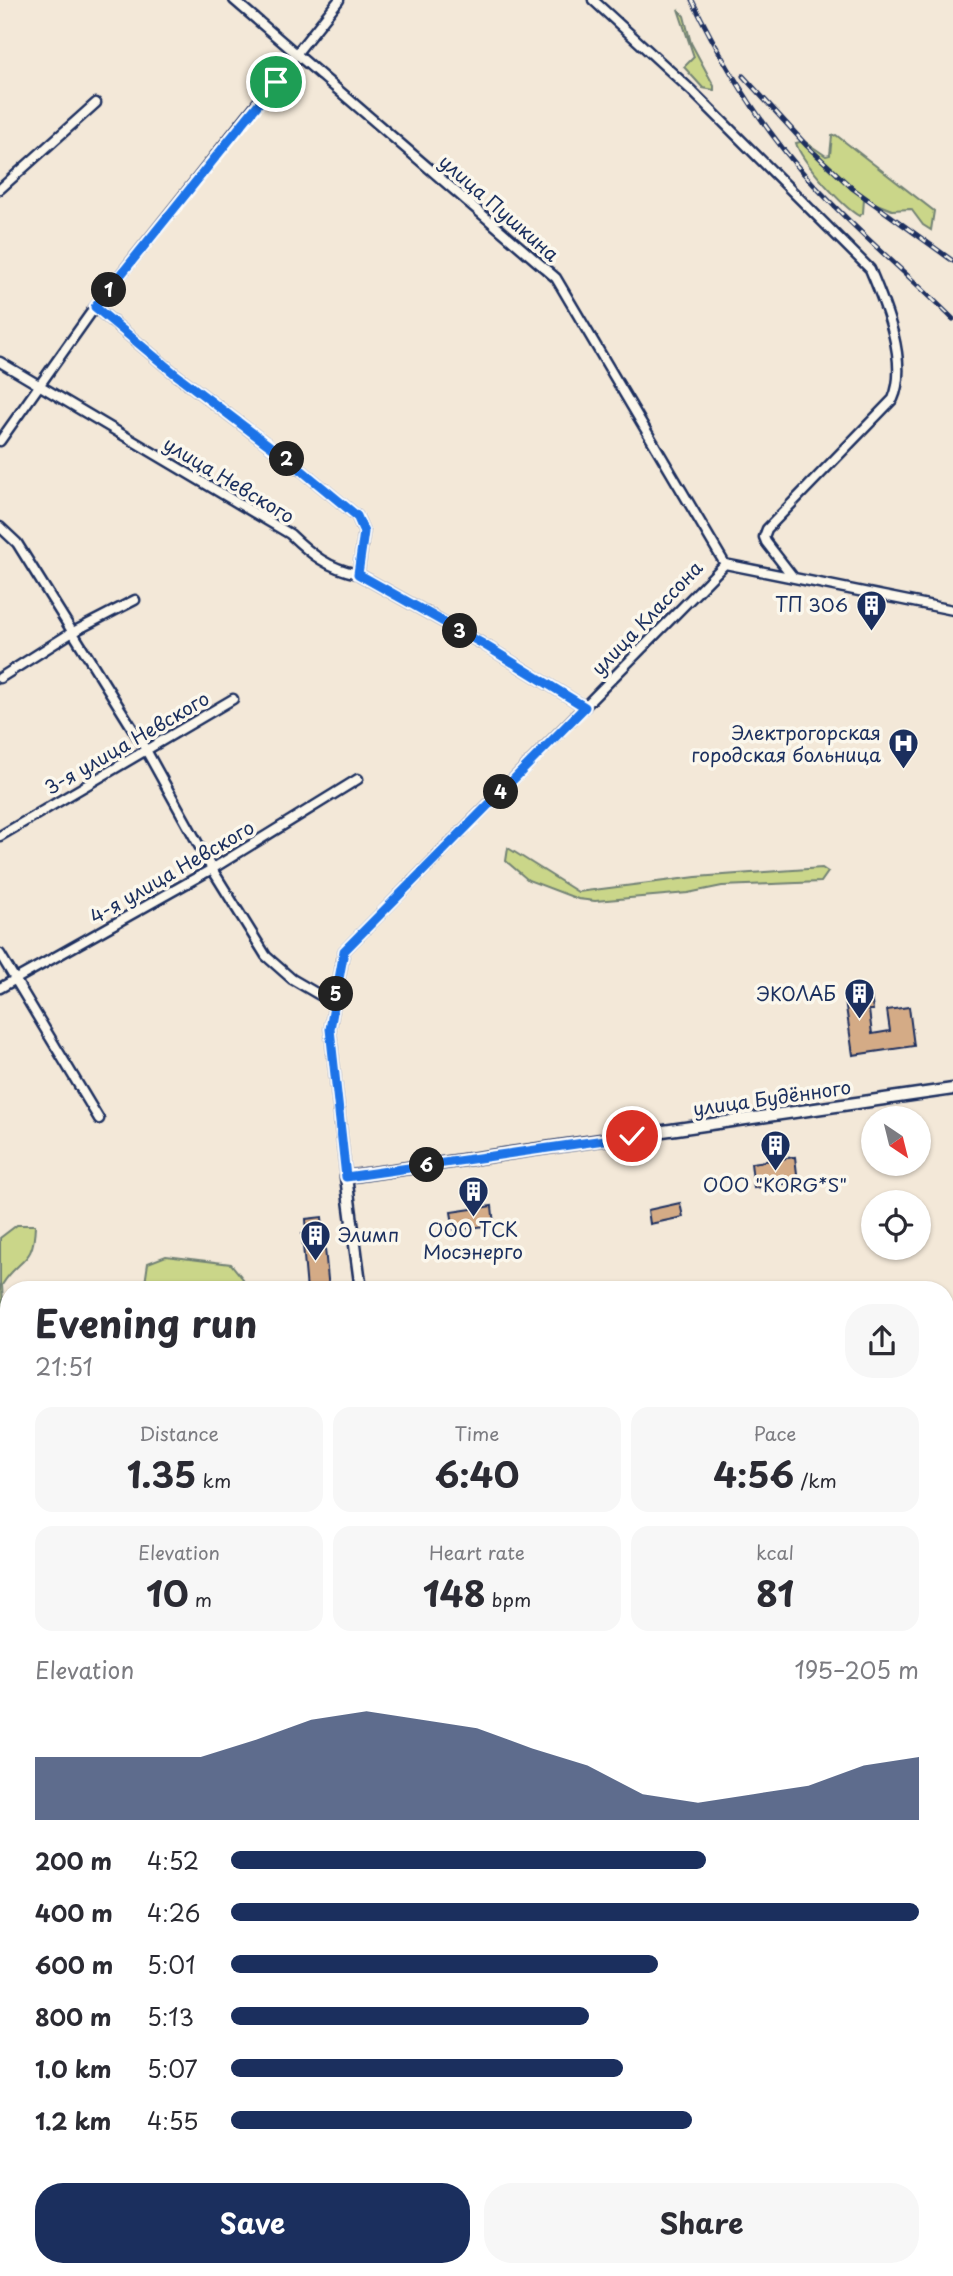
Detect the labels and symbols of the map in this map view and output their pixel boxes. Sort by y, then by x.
pin [246,52,306,112]
street label: улица Пушкина [434,147,566,267]
pin: 1 [92,272,126,308]
street label: улица Невского [159,429,300,529]
pin: 2 [270,442,304,476]
street label: улица Классона [584,554,708,681]
building icon: ТП 306 [854,588,888,632]
place label: ТП 306 [775,590,848,618]
pin: 3 [442,614,477,648]
street label: 3-я улица Невского [39,683,214,801]
place label: Электрогорская городская больница [691,718,881,768]
hospital icon: Электрогорская городская больница [887,727,921,771]
pin: 4 [484,774,518,810]
street label: 4-я улица Невского [84,812,259,930]
pin: 5 [318,976,354,1012]
building icon: ЭКОЛАБ [842,977,876,1021]
place label: ЭКОЛАБ [756,979,836,1007]
street label: улица Будённого [691,1072,853,1122]
pin [602,1106,662,1166]
north arrow [861,1106,931,1176]
building icon: ООО "KORG*S" [758,1129,792,1173]
pin: 6 [410,1148,444,1182]
place label: ООО "KORG*S" [703,1170,847,1198]
building icon: ООО ТСК Мосэнерго [456,1174,490,1218]
place label: ООО ТСК Мосэнерго [423,1215,523,1265]
building icon: Элимп [298,1218,332,1262]
place label: Элимп [338,1220,399,1248]

